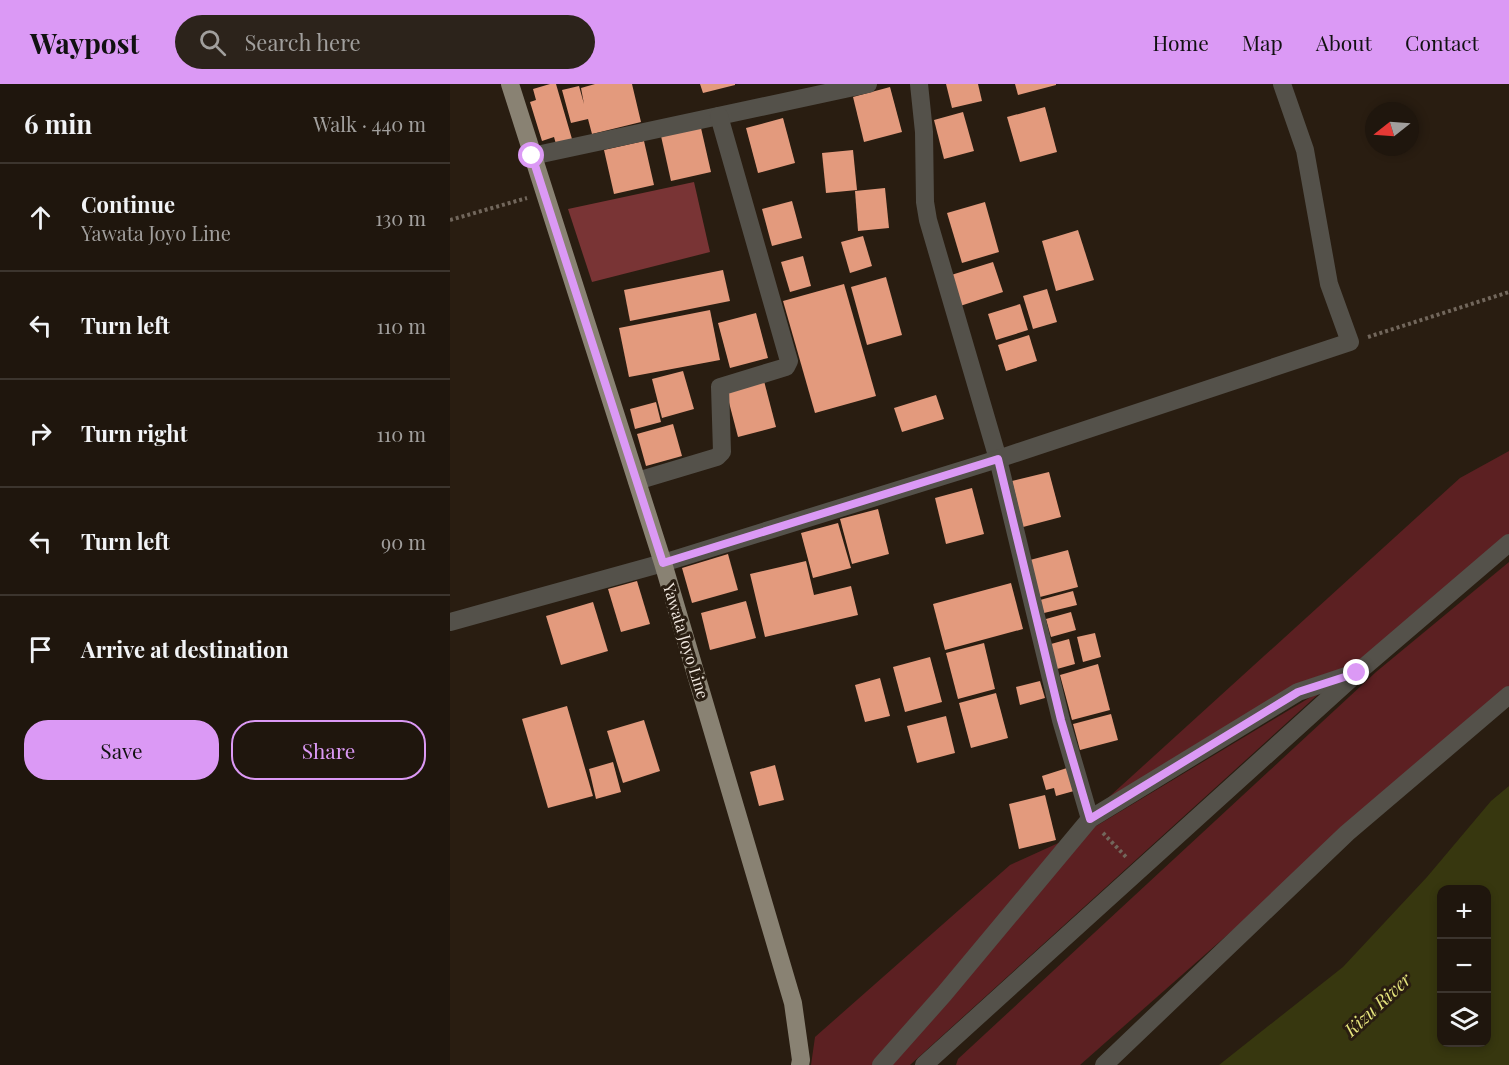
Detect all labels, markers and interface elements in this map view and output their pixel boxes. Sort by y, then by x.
search box [175,15,595,69]
text: Waypost [30,24,139,61]
icon: search [196,26,229,59]
text: Search here [244,27,361,57]
text: Home [1153,28,1209,56]
text: Map [1242,28,1283,56]
text: About [1316,28,1372,56]
text: Contact [1405,28,1479,56]
north arrow [1365,102,1419,156]
text: 6 min [24,106,92,141]
text: Walk · 440 m [313,110,426,137]
route start [518,142,544,168]
text: Continue [81,189,175,219]
icon: ahead [24,201,57,234]
text: 130 m [375,204,426,231]
text: Yawata Joyo Line [81,219,231,246]
icon: left [24,309,57,342]
text: Turn left [81,310,170,340]
text: 110 m [376,312,426,339]
icon: right [24,417,57,450]
text: Turn right [81,418,187,448]
text: 110 m [376,420,426,447]
icon: left [24,525,57,558]
text: Turn left [81,526,170,556]
text: 90 m [381,528,426,555]
street label: Yawata Joyo Line [659,579,714,701]
icon: arrive [24,633,57,666]
text: Arrive at destination [81,634,289,664]
route end [1343,659,1369,685]
button: Save [24,720,219,780]
button: Share [231,720,426,780]
map controls [1437,885,1491,1047]
button: + [1437,885,1491,939]
button: − [1437,939,1491,993]
water label: Kizu River [1338,966,1417,1042]
button: layers [1437,993,1491,1047]

